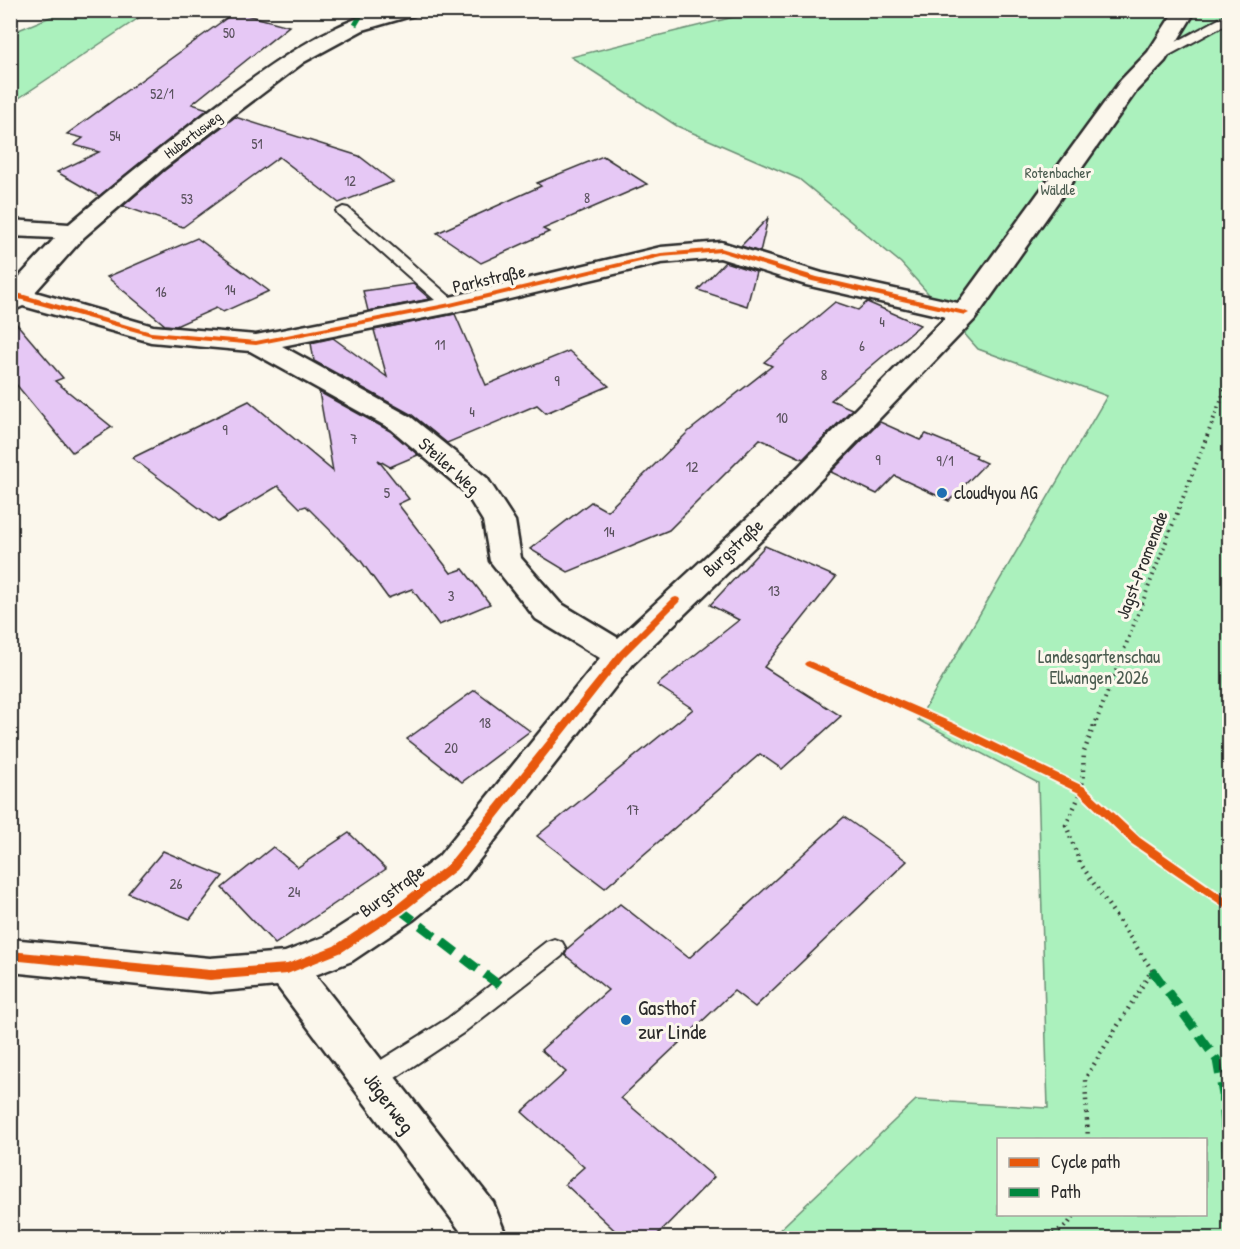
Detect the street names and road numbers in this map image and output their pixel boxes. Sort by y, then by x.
street label: Hubertusweg [159,106,226,163]
street label: Parkstraße [450,258,528,299]
street label: Steiler Weg [413,431,486,500]
street label: Jagst-Promenade [1109,507,1174,622]
street label: Burgstraße [697,513,769,582]
street label: Burgstraße [354,858,429,923]
street label: Jägerweg [357,1066,422,1139]

